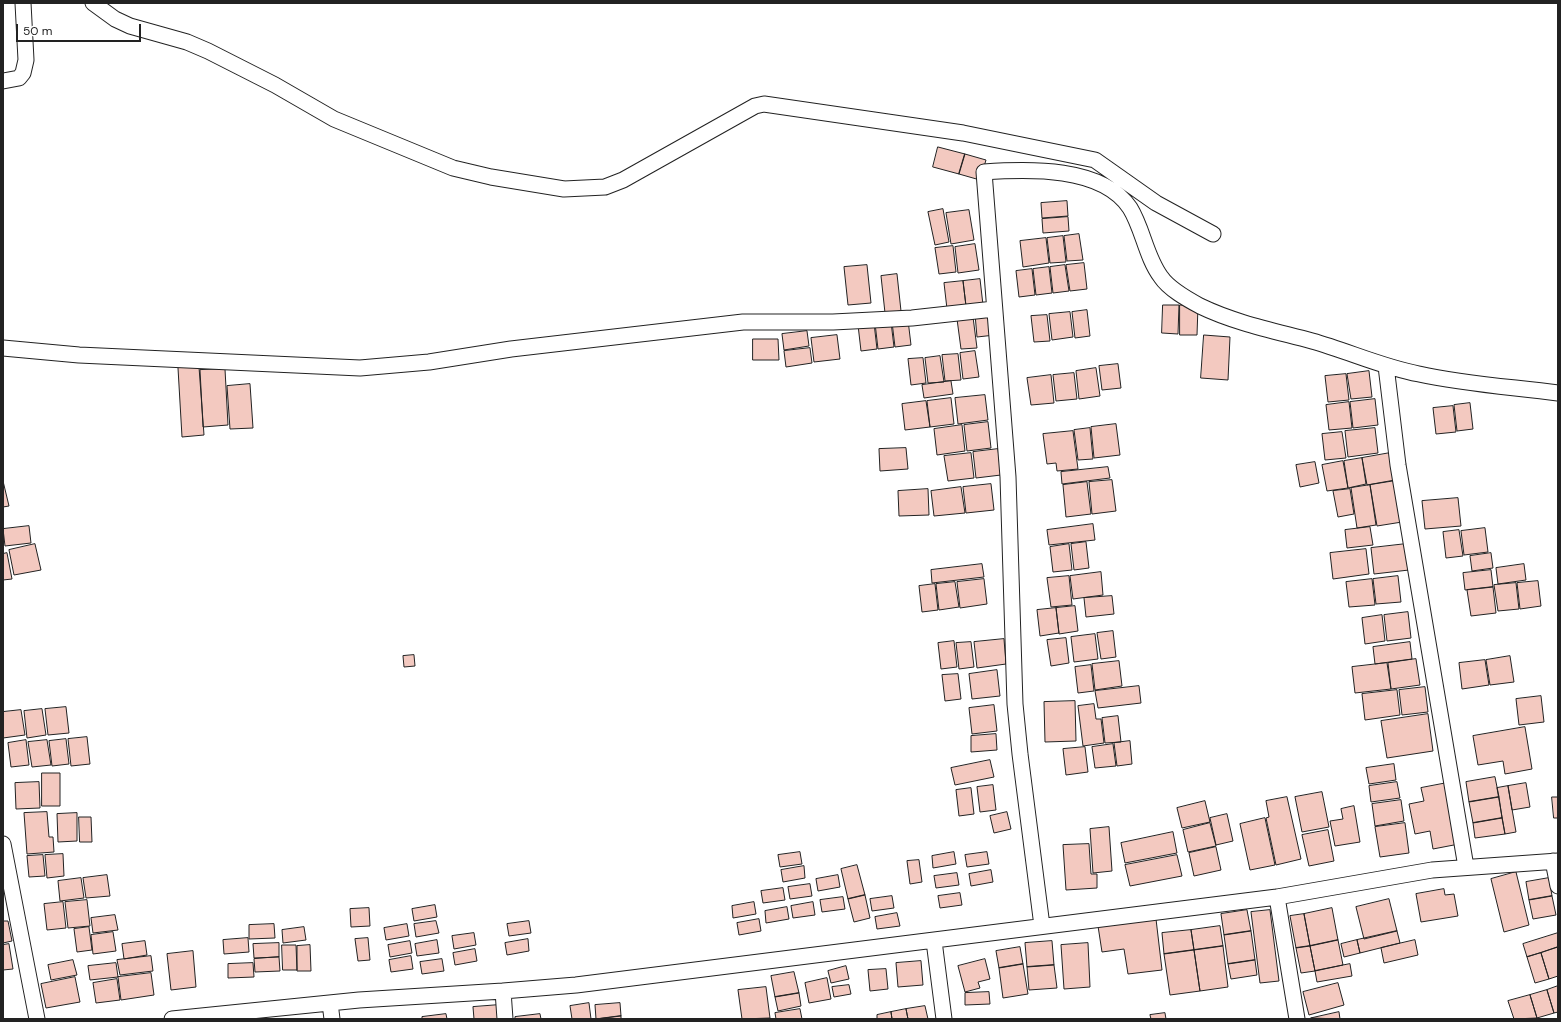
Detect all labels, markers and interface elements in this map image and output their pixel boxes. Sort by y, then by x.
scale bar [18,16,143,42]
text: 50 m [23,23,52,39]

